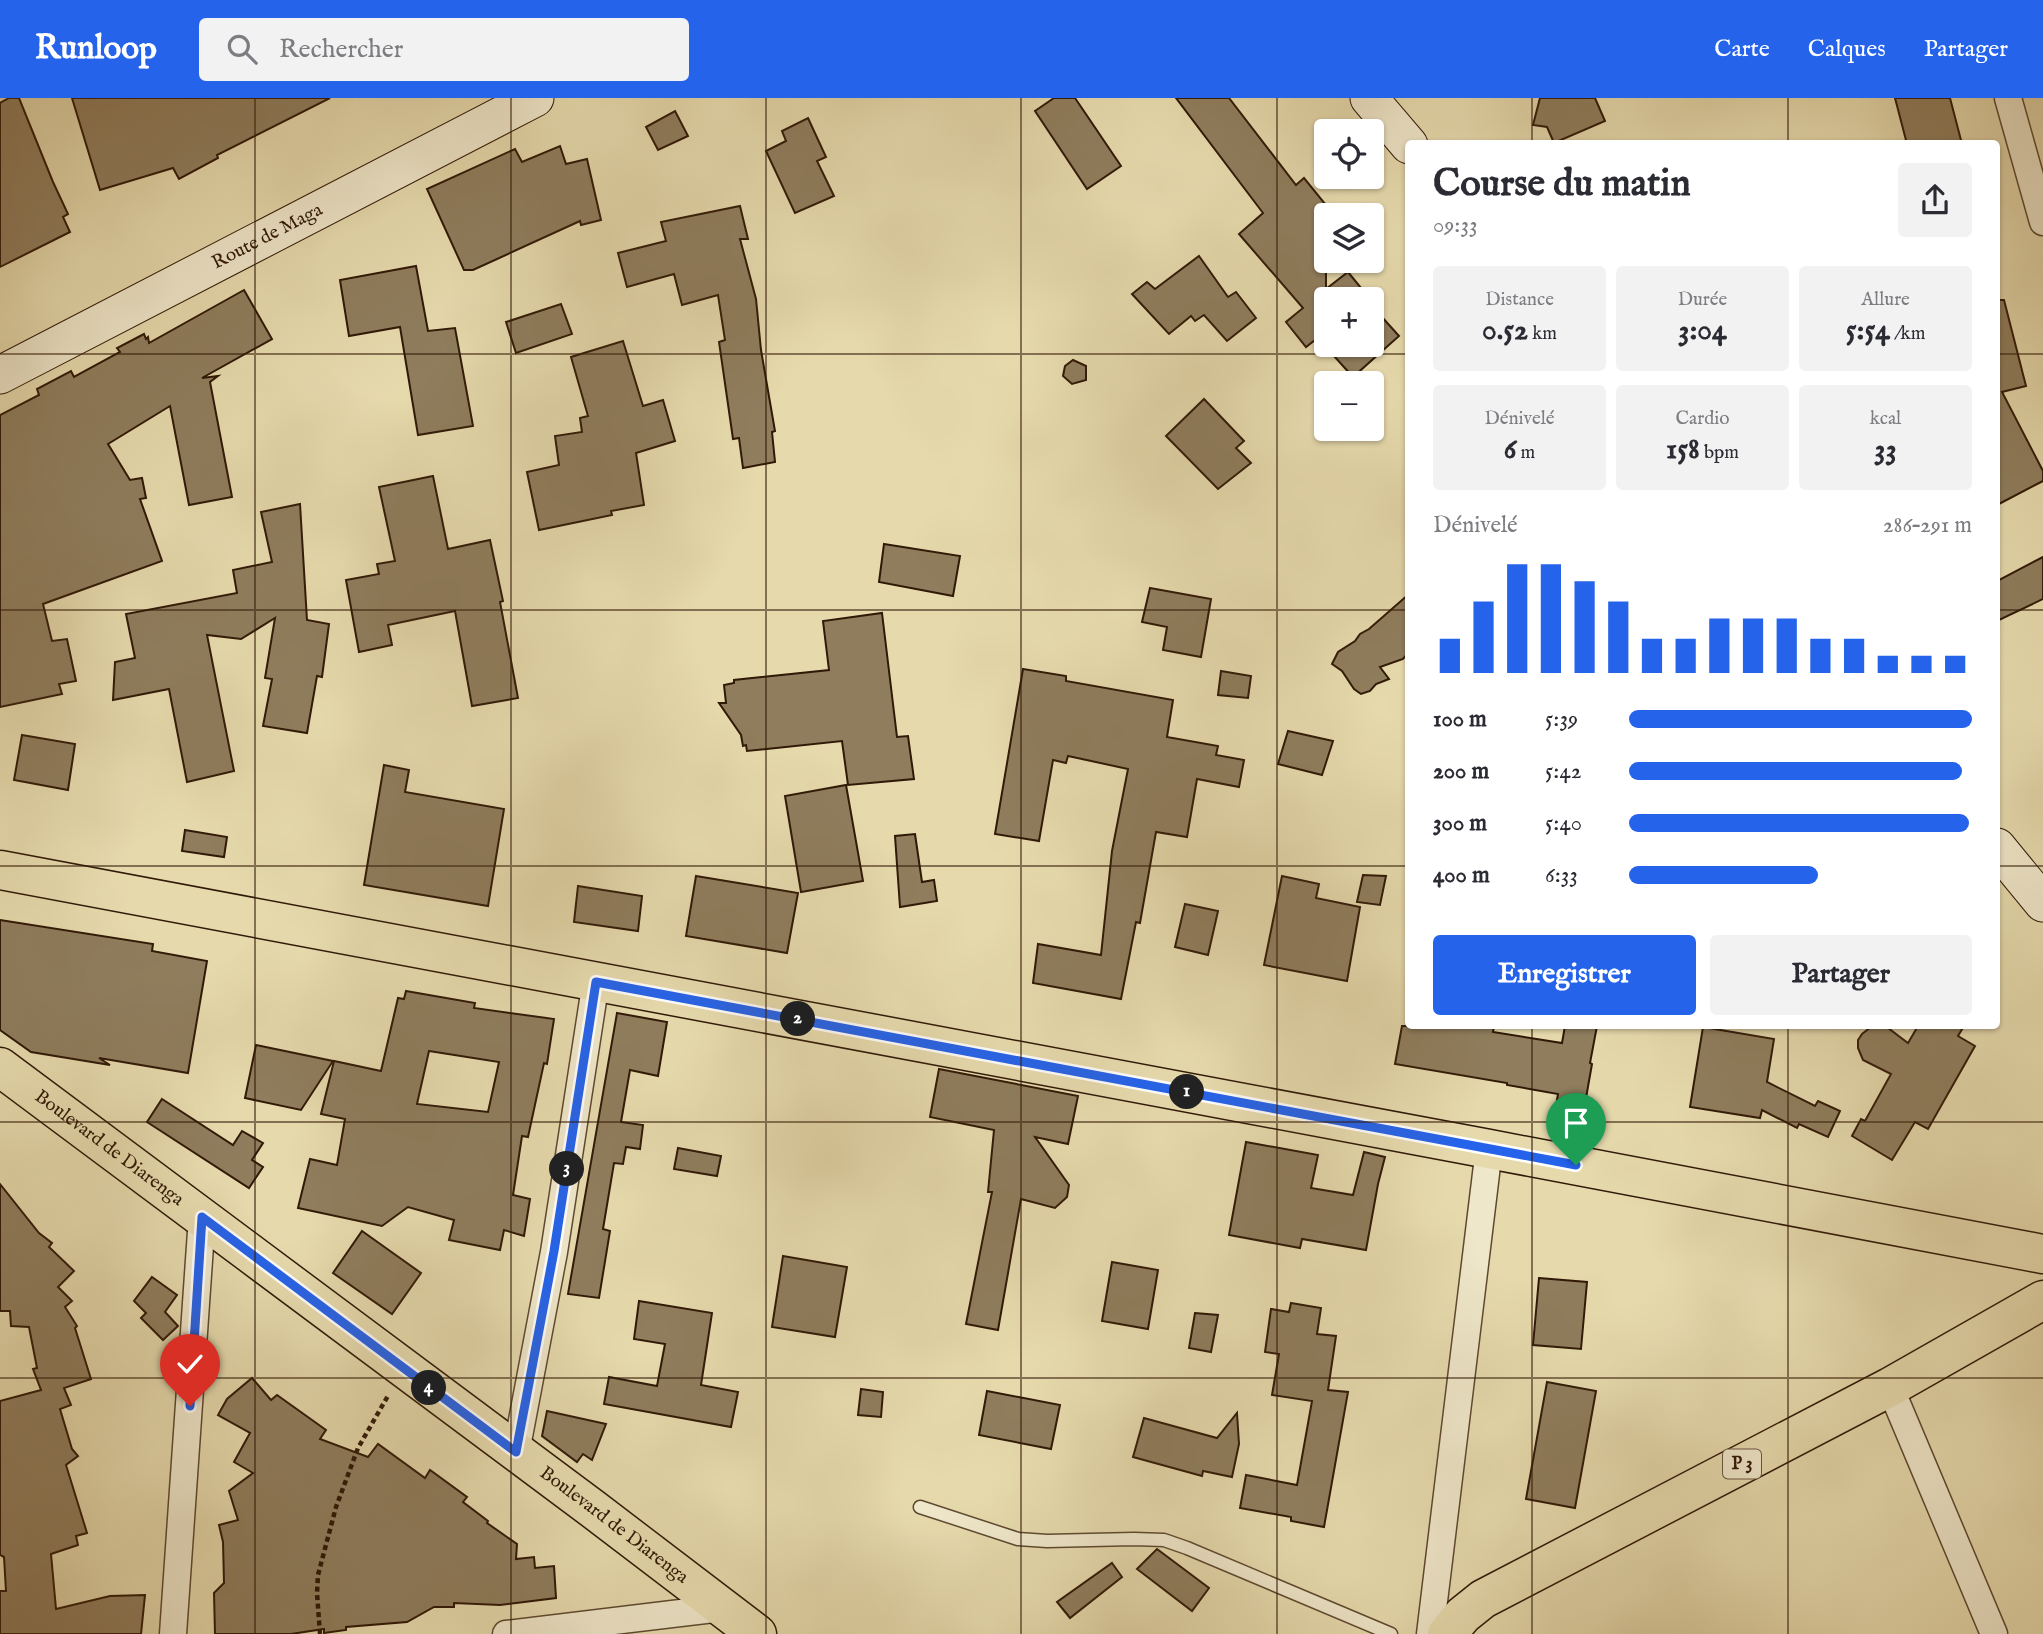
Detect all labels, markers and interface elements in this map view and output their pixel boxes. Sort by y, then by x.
search box [199,18,689,81]
text: Runloop [35,28,157,70]
icon: search [223,30,261,68]
text: Rechercher [279,33,403,66]
text: Carte [1714,34,1770,65]
text: Calques [1808,34,1886,65]
text: Partager [1924,34,2008,65]
map controls [1314,119,1384,441]
button: locate [1314,119,1384,189]
text: Course du matin [1433,161,1691,209]
button: share [1898,163,1972,237]
street label: Route de Maga [208,198,327,275]
button: layers [1314,203,1384,273]
text: 09:33 [1433,211,1478,240]
button: + [1314,287,1384,357]
text: Distance [1485,288,1554,312]
text: Durée [1678,288,1727,312]
text: Allure [1861,288,1910,312]
text: 0.52 [1482,312,1528,350]
text: 3:04 [1678,312,1727,350]
text: 5:54 [1846,312,1890,350]
text: km [1528,322,1557,346]
text: /km [1890,322,1925,346]
button: − [1314,371,1384,441]
text: Dénivelé [1485,407,1554,431]
text: Cardio [1675,407,1730,431]
text: kcal [1870,407,1901,431]
text: 6 [1504,431,1516,469]
text: 158 [1666,431,1700,469]
text: 33 [1874,431,1897,469]
text: m [1516,441,1535,465]
text: bpm [1700,441,1739,465]
text: Dénivelé [1433,511,1518,540]
text: 286–291 m [1883,511,1972,540]
text: 100 m [1433,705,1487,734]
text: 5:39 [1545,705,1578,734]
text: 200 m [1433,757,1489,786]
text: 5:42 [1545,757,1581,786]
text: 300 m [1433,809,1487,838]
text: 5:40 [1545,809,1582,838]
text: 400 m [1433,861,1490,890]
text: 6:33 [1545,861,1578,890]
button: Enregistrer [1433,935,1696,1015]
button: Partager [1710,935,1972,1015]
pin: 2 [780,1002,816,1037]
text: 2 [793,1006,802,1030]
pin: 1 [1170,1074,1204,1110]
text: 1 [1183,1079,1190,1103]
street label: Boulevard de Diarenga [30,1085,189,1212]
pin [1546,1093,1606,1165]
icon: arrive [1557,1104,1595,1142]
pin: 3 [550,1152,584,1186]
text: 3 [563,1156,570,1180]
pin [160,1334,220,1406]
icon: check [171,1345,209,1383]
pin: 4 [412,1370,446,1406]
text: 4 [424,1375,433,1399]
road number: P 3 [1723,1450,1761,1478]
street label: Boulevard de Diarenga [535,1461,694,1590]

